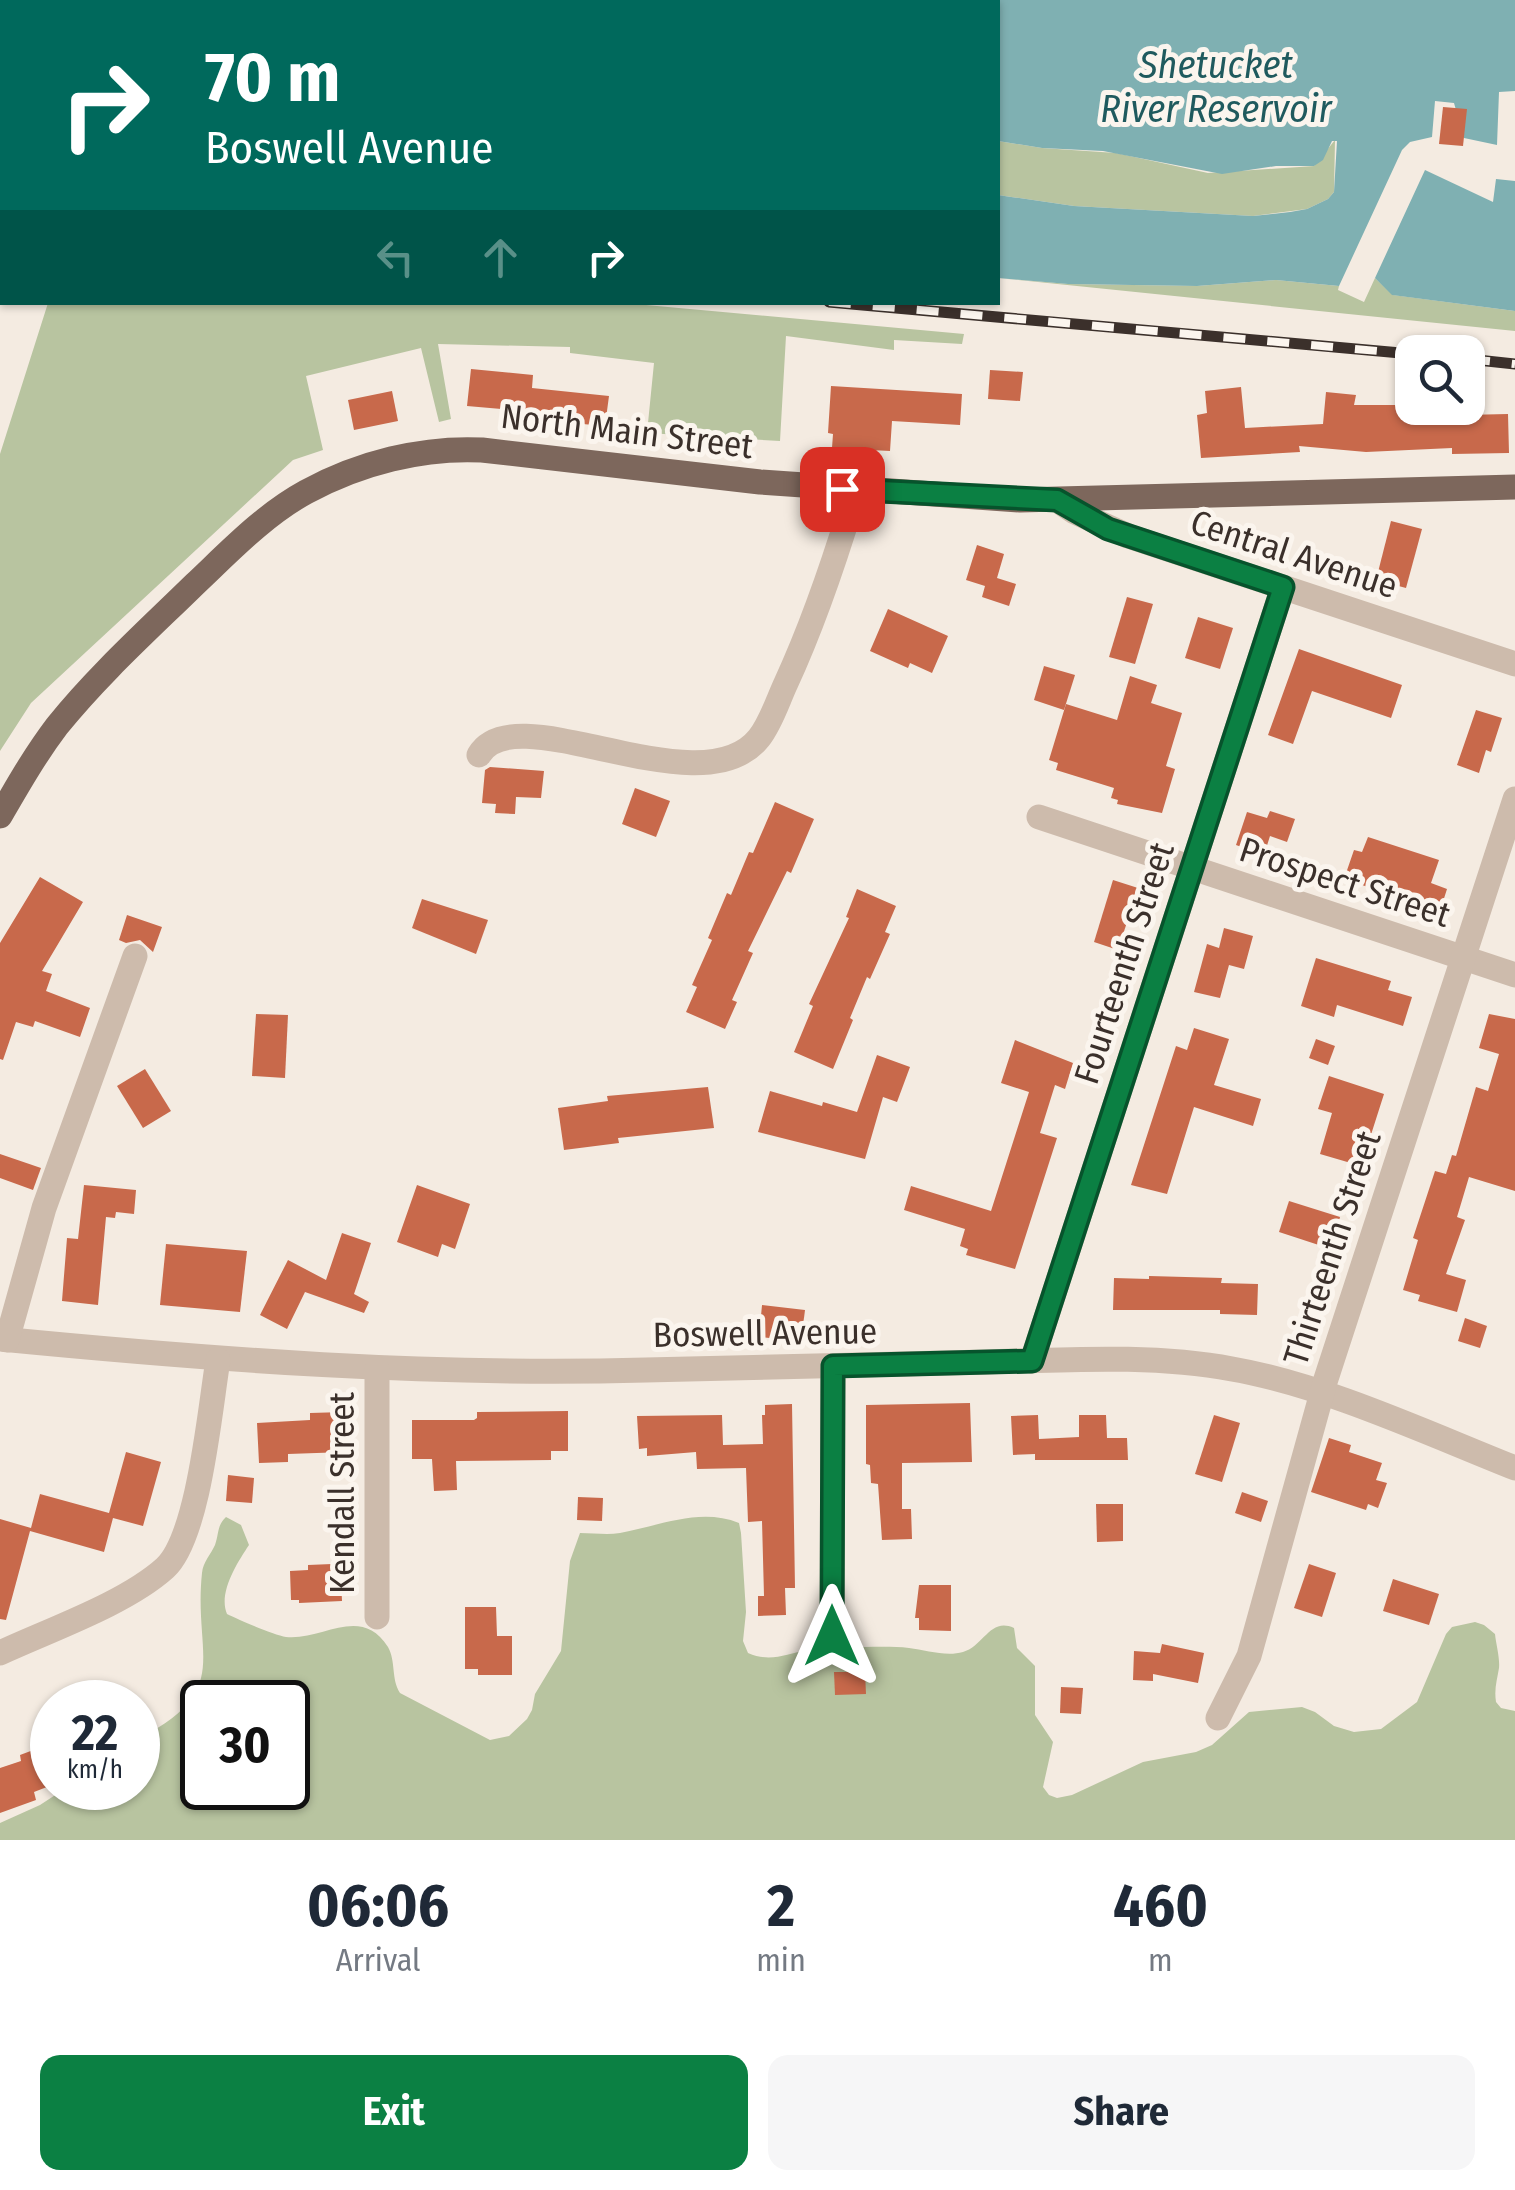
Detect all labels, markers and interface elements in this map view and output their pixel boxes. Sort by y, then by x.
text: 70 m [205,36,340,120]
icon: right [40,40,170,170]
water label: Shetucket River Reservoir [1100,42,1334,132]
text: Boswell Avenue [205,121,493,175]
icon: left [368,230,423,285]
icon: ahead [473,230,528,285]
icon: right [578,230,633,285]
map controls [1395,335,1485,425]
button: search [1395,335,1485,425]
street label: North Main Street [499,395,756,467]
pin [800,447,885,532]
icon: arrive [815,462,870,517]
street label: Central Avenue [1185,501,1403,607]
street label: Prospect Street [1234,828,1456,936]
street label: Fourteenth Street [1065,837,1183,1089]
street label: Thirteenth Street [1274,1125,1390,1370]
street label: Boswell Avenue [652,1310,878,1356]
street label: Kendall Street [321,1391,363,1594]
position arrow [780,1584,884,1688]
speed limit sign: 30 [180,1680,310,1810]
text: 22 [72,1703,118,1763]
text: km/h [67,1755,123,1785]
text: 06:06 [307,1870,449,1942]
text: 2 [767,1870,795,1942]
text: 460 [1113,1870,1208,1942]
text: Arrival [336,1941,421,1979]
text: min [756,1941,806,1979]
text: m [1148,1941,1173,1979]
button: Exit [40,2055,748,2170]
button: Share [768,2055,1475,2170]

